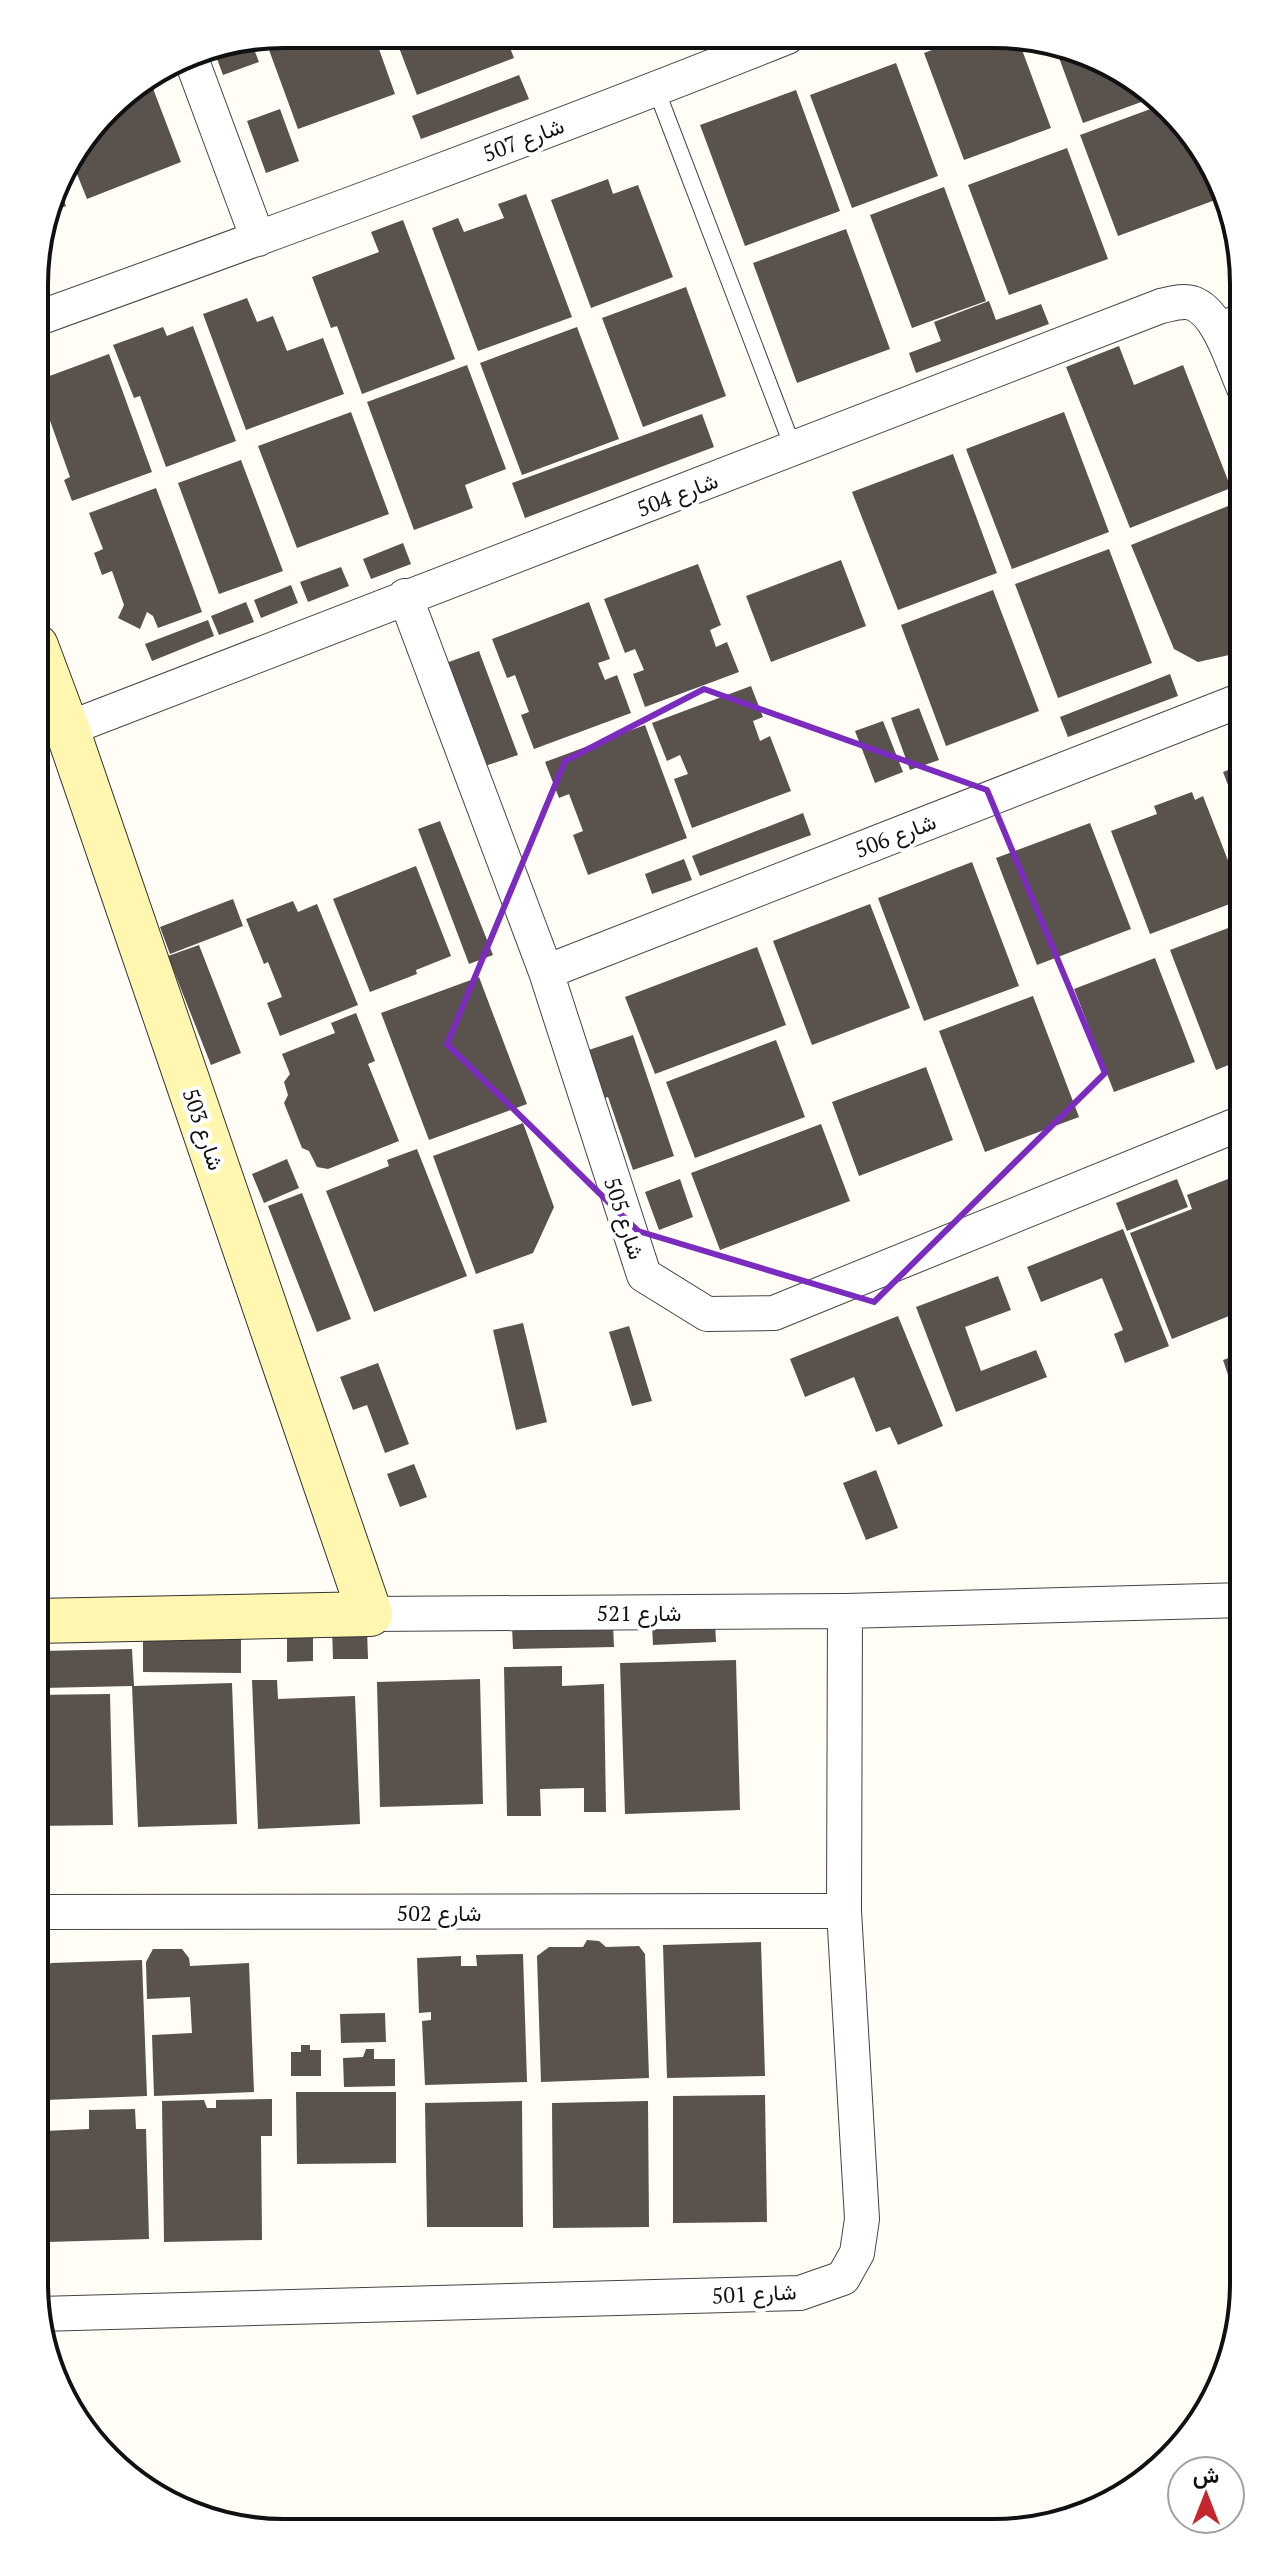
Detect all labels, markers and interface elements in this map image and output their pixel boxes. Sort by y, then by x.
street label: شارع 507 [478,110,568,169]
street label: شارع 504 [632,465,722,524]
street label: شارع 506 [850,806,940,865]
street label: شارع 503 [176,1084,232,1174]
street label: شارع 505 [597,1173,652,1263]
street label: شارع 521 [597,1598,681,1628]
street label: شارع 502 [397,1898,481,1928]
street label: شارع 501 [711,2276,797,2311]
north arrow [1166,2455,1246,2535]
text: ش [1193,2460,1219,2489]

